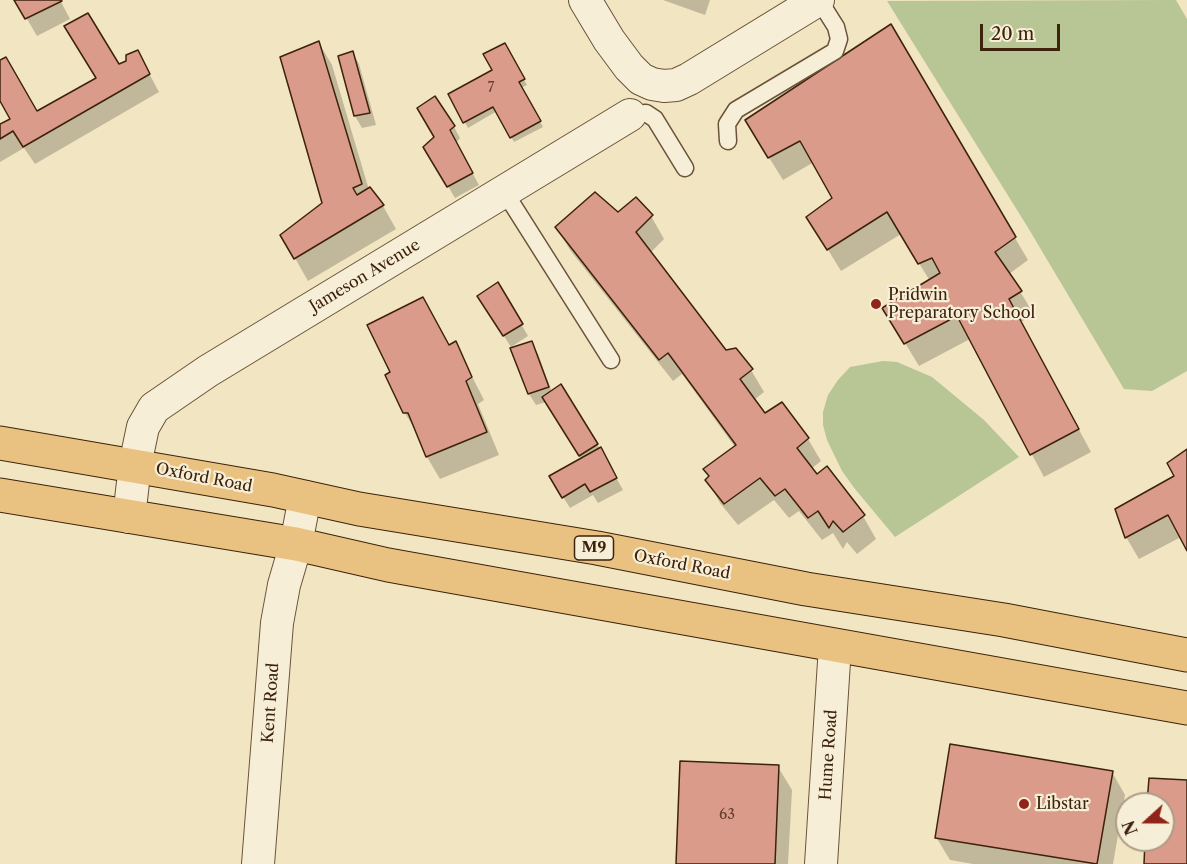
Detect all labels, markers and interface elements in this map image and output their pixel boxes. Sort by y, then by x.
scale bar [983,12,1062,50]
text: 20 m [991,23,1034,45]
house number: 7 [488,80,494,96]
street label: Jameson Avenue [306,235,424,317]
place label: Pridwin Preparatory School [888,285,1035,323]
marker: Pridwin Preparatory School [869,297,883,311]
street label: Oxford Road [154,459,254,497]
road number: M9 [574,536,614,560]
street label: Oxford Road [632,546,732,584]
street label: Kent Road [259,662,283,744]
street label: Hume Road [816,709,842,801]
north arrow [1115,792,1175,852]
place label: Libstar [1036,794,1089,814]
marker: Libstar [1017,797,1031,811]
house number: 63 [719,807,735,823]
text: N [1118,818,1142,838]

